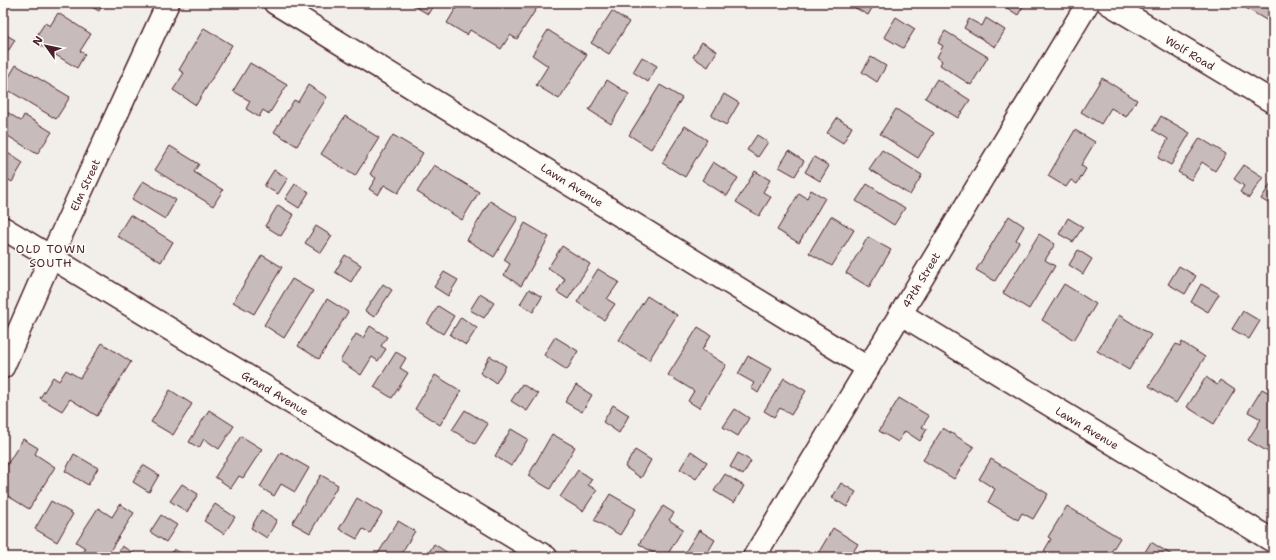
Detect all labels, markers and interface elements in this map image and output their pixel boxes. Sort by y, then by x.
north arrow [26,26,66,66]
text: N [29,33,47,49]
street label: Wolf Road [1162,33,1217,74]
street label: Elm Street [67,157,104,214]
street label: Lawn Avenue [538,160,606,211]
district label: OLD TOWN SOUTH [16,241,86,271]
street label: 47th Street [899,250,944,311]
street label: Grand Avenue [238,367,311,419]
street label: Lawn Avenue [1052,404,1121,453]

